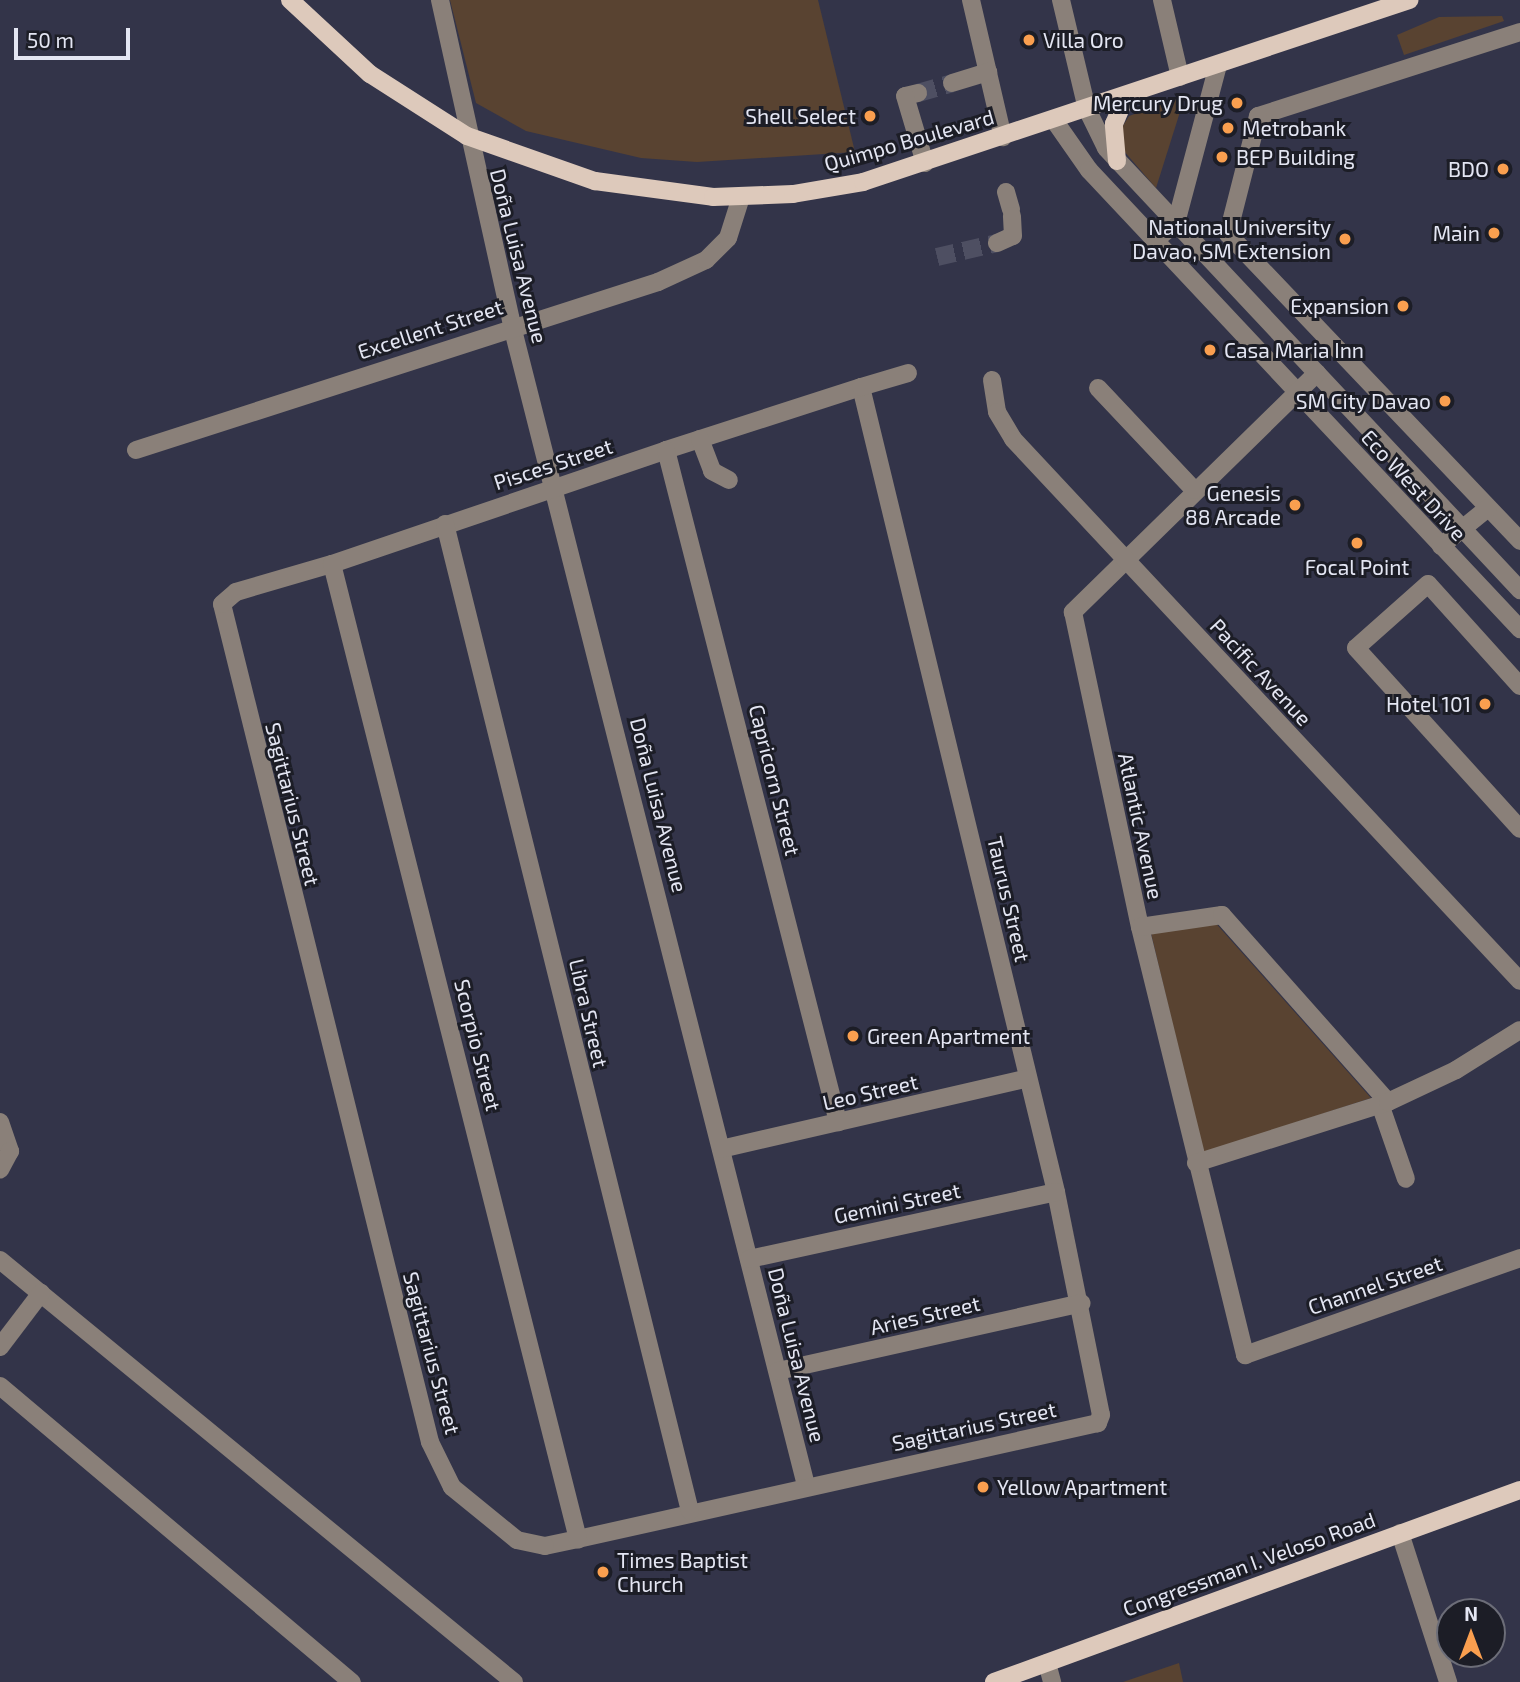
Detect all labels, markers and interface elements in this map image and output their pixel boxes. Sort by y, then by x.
scale bar [18,14,133,58]
text: 50 m [27,27,74,52]
place label: Villa Oro [1043,27,1124,53]
marker: Villa Oro [1021,32,1037,48]
place label: Mercury Drug [1093,90,1223,116]
marker: Mercury Drug [1229,95,1245,111]
place label: Shell Select [745,103,856,129]
street label: Quimpo Boulevard [821,104,997,176]
marker: Shell Select [862,108,878,124]
place label: Metrobank [1242,115,1346,141]
marker: Metrobank [1220,120,1236,136]
place label: BEP Building [1236,144,1355,170]
marker: BEP Building [1214,149,1230,165]
place label: BDO [1448,156,1489,182]
marker: BDO [1495,161,1511,177]
street label: Doña Luisa Avenue [485,166,553,346]
place label: National University Davao, SM Extension [1132,214,1331,264]
place label: Main [1433,220,1480,246]
marker: Main [1486,225,1502,241]
marker: National University Davao, SM Extension [1337,231,1353,247]
place label: Expansion [1290,293,1389,319]
street label: Excellent Street [354,294,506,364]
marker: Expansion [1395,298,1411,314]
place label: Casa Maria Inn [1224,337,1364,363]
marker: Casa Maria Inn [1202,342,1218,358]
place label: SM City Davao [1295,388,1431,414]
marker: SM City Davao [1437,393,1453,409]
street label: Eco West Drive [1356,424,1472,546]
street label: Pisces Street [490,433,616,495]
place label: Genesis 88 Arcade [1185,480,1281,530]
marker: Genesis 88 Arcade [1287,497,1303,513]
marker: Focal Point [1349,535,1365,551]
place label: Focal Point [1304,554,1410,580]
street label: Pacific Avenue [1205,613,1317,731]
place label: Hotel 101 [1385,691,1471,717]
marker: Hotel 101 [1477,696,1493,712]
street label: Capricorn Street [744,702,806,858]
street label: Doña Luisa Avenue [625,715,693,895]
street label: Sagittarius Street [261,720,325,888]
street label: Atlantic Avenue [1113,750,1169,902]
street label: Taurus Street [982,834,1036,964]
street label: Libra Street [564,956,614,1070]
street label: Scorpio Street [449,977,507,1113]
place label: Green Apartment [867,1023,1031,1049]
marker: Green Apartment [845,1028,861,1044]
street label: Leo Street [820,1069,920,1115]
street label: Gemini Street [832,1177,962,1229]
street label: Channel Street [1304,1250,1446,1320]
street label: Doña Luisa Avenue [763,1265,831,1445]
street label: Sagittarius Street [398,1269,466,1437]
street label: Aries Street [868,1290,982,1340]
street label: Sagittarius Street [890,1396,1058,1456]
place label: Yellow Apartment [997,1474,1168,1500]
marker: Yellow Apartment [975,1479,991,1495]
street label: Congressman I. Veloso Road [1119,1506,1379,1622]
place label: Times Baptist Church [617,1547,748,1597]
marker: Times Baptist Church [595,1564,611,1580]
north arrow [1436,1598,1506,1668]
text: N [1464,1602,1478,1625]

